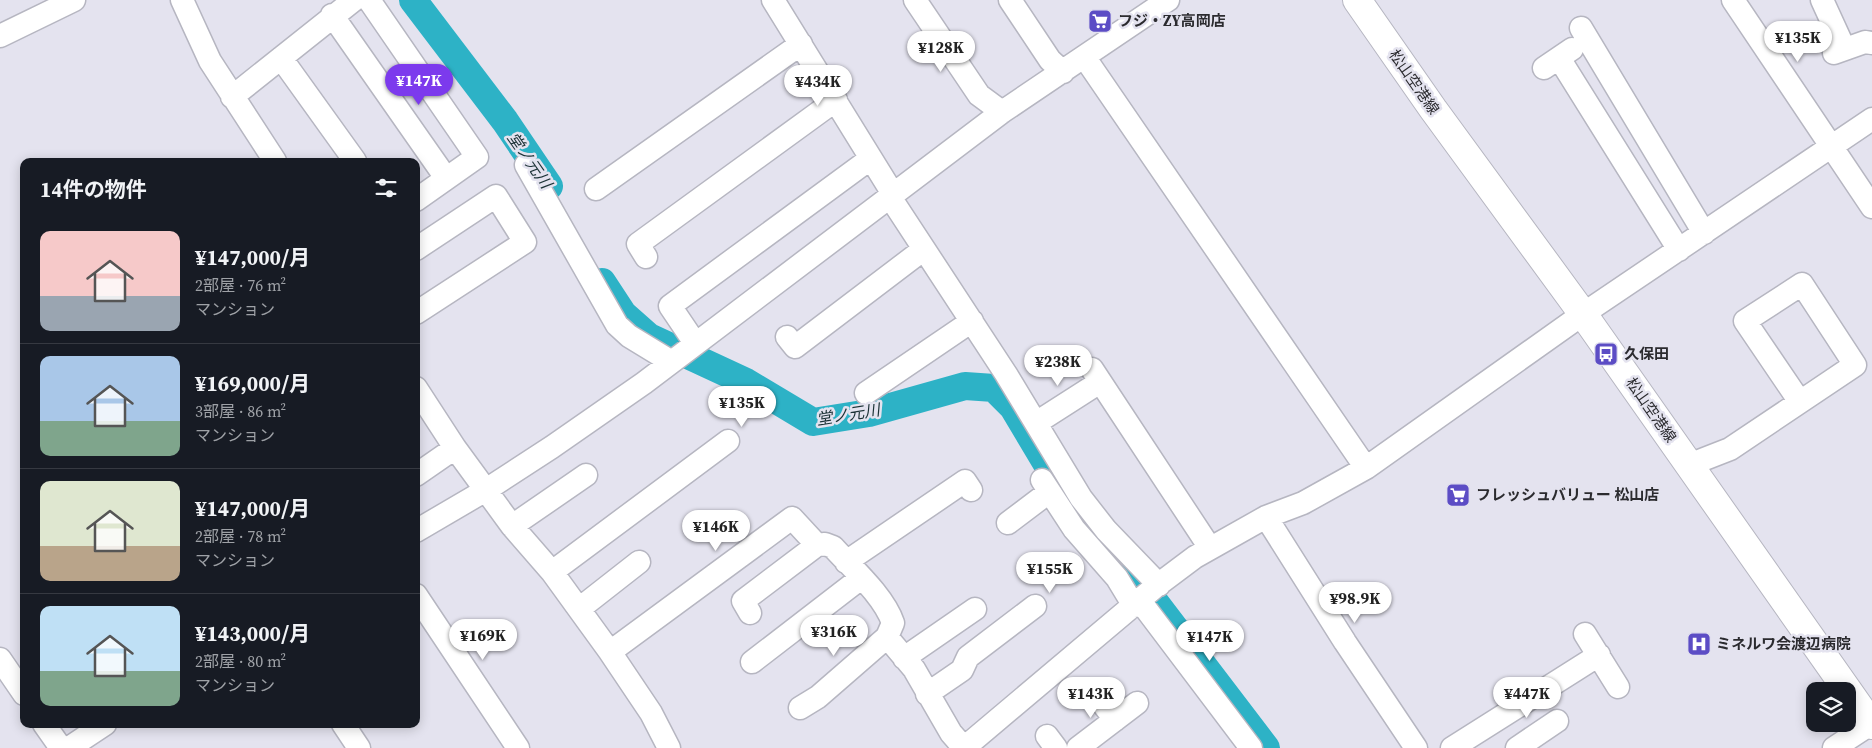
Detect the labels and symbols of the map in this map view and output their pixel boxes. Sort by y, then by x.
supermarket icon: フジ・ZY高岡店 [1087,8,1113,34]
place label: フジ・ZY高岡店 [1118,10,1226,31]
pin: ¥135K [1763,20,1833,63]
pin: ¥128K [906,30,976,73]
street label: 松山空港線 [1384,45,1445,118]
pin: ¥147K [384,64,454,106]
pin: ¥434K [783,64,853,107]
water label: 堂ノ元川 [503,127,559,194]
bus stop icon: 久保田 [1593,341,1619,367]
place label: 久保田 [1624,343,1669,364]
pin: ¥238K [1023,344,1093,387]
street label: 松山空港線 [1621,373,1682,446]
pin: ¥135K [707,386,777,428]
water label: 堂ノ元川 [815,398,883,430]
supermarket icon: フレッシュバリュー 松山店 [1445,482,1471,508]
place label: フレッシュバリュー 松山店 [1476,484,1659,505]
pin: ¥146K [681,510,751,552]
pin: ¥155K [1015,552,1085,594]
pin: ¥98.9K [1314,582,1396,624]
pin: ¥316K [799,614,869,657]
pin: ¥169K [448,618,518,661]
pin: ¥147K [1175,620,1245,662]
hospital icon: ミネルワ会渡辺病院 [1686,631,1712,657]
place label: ミネルワ会渡辺病院 [1716,633,1851,654]
pin: ¥143K [1056,676,1126,719]
pin: ¥447K [1492,676,1562,719]

